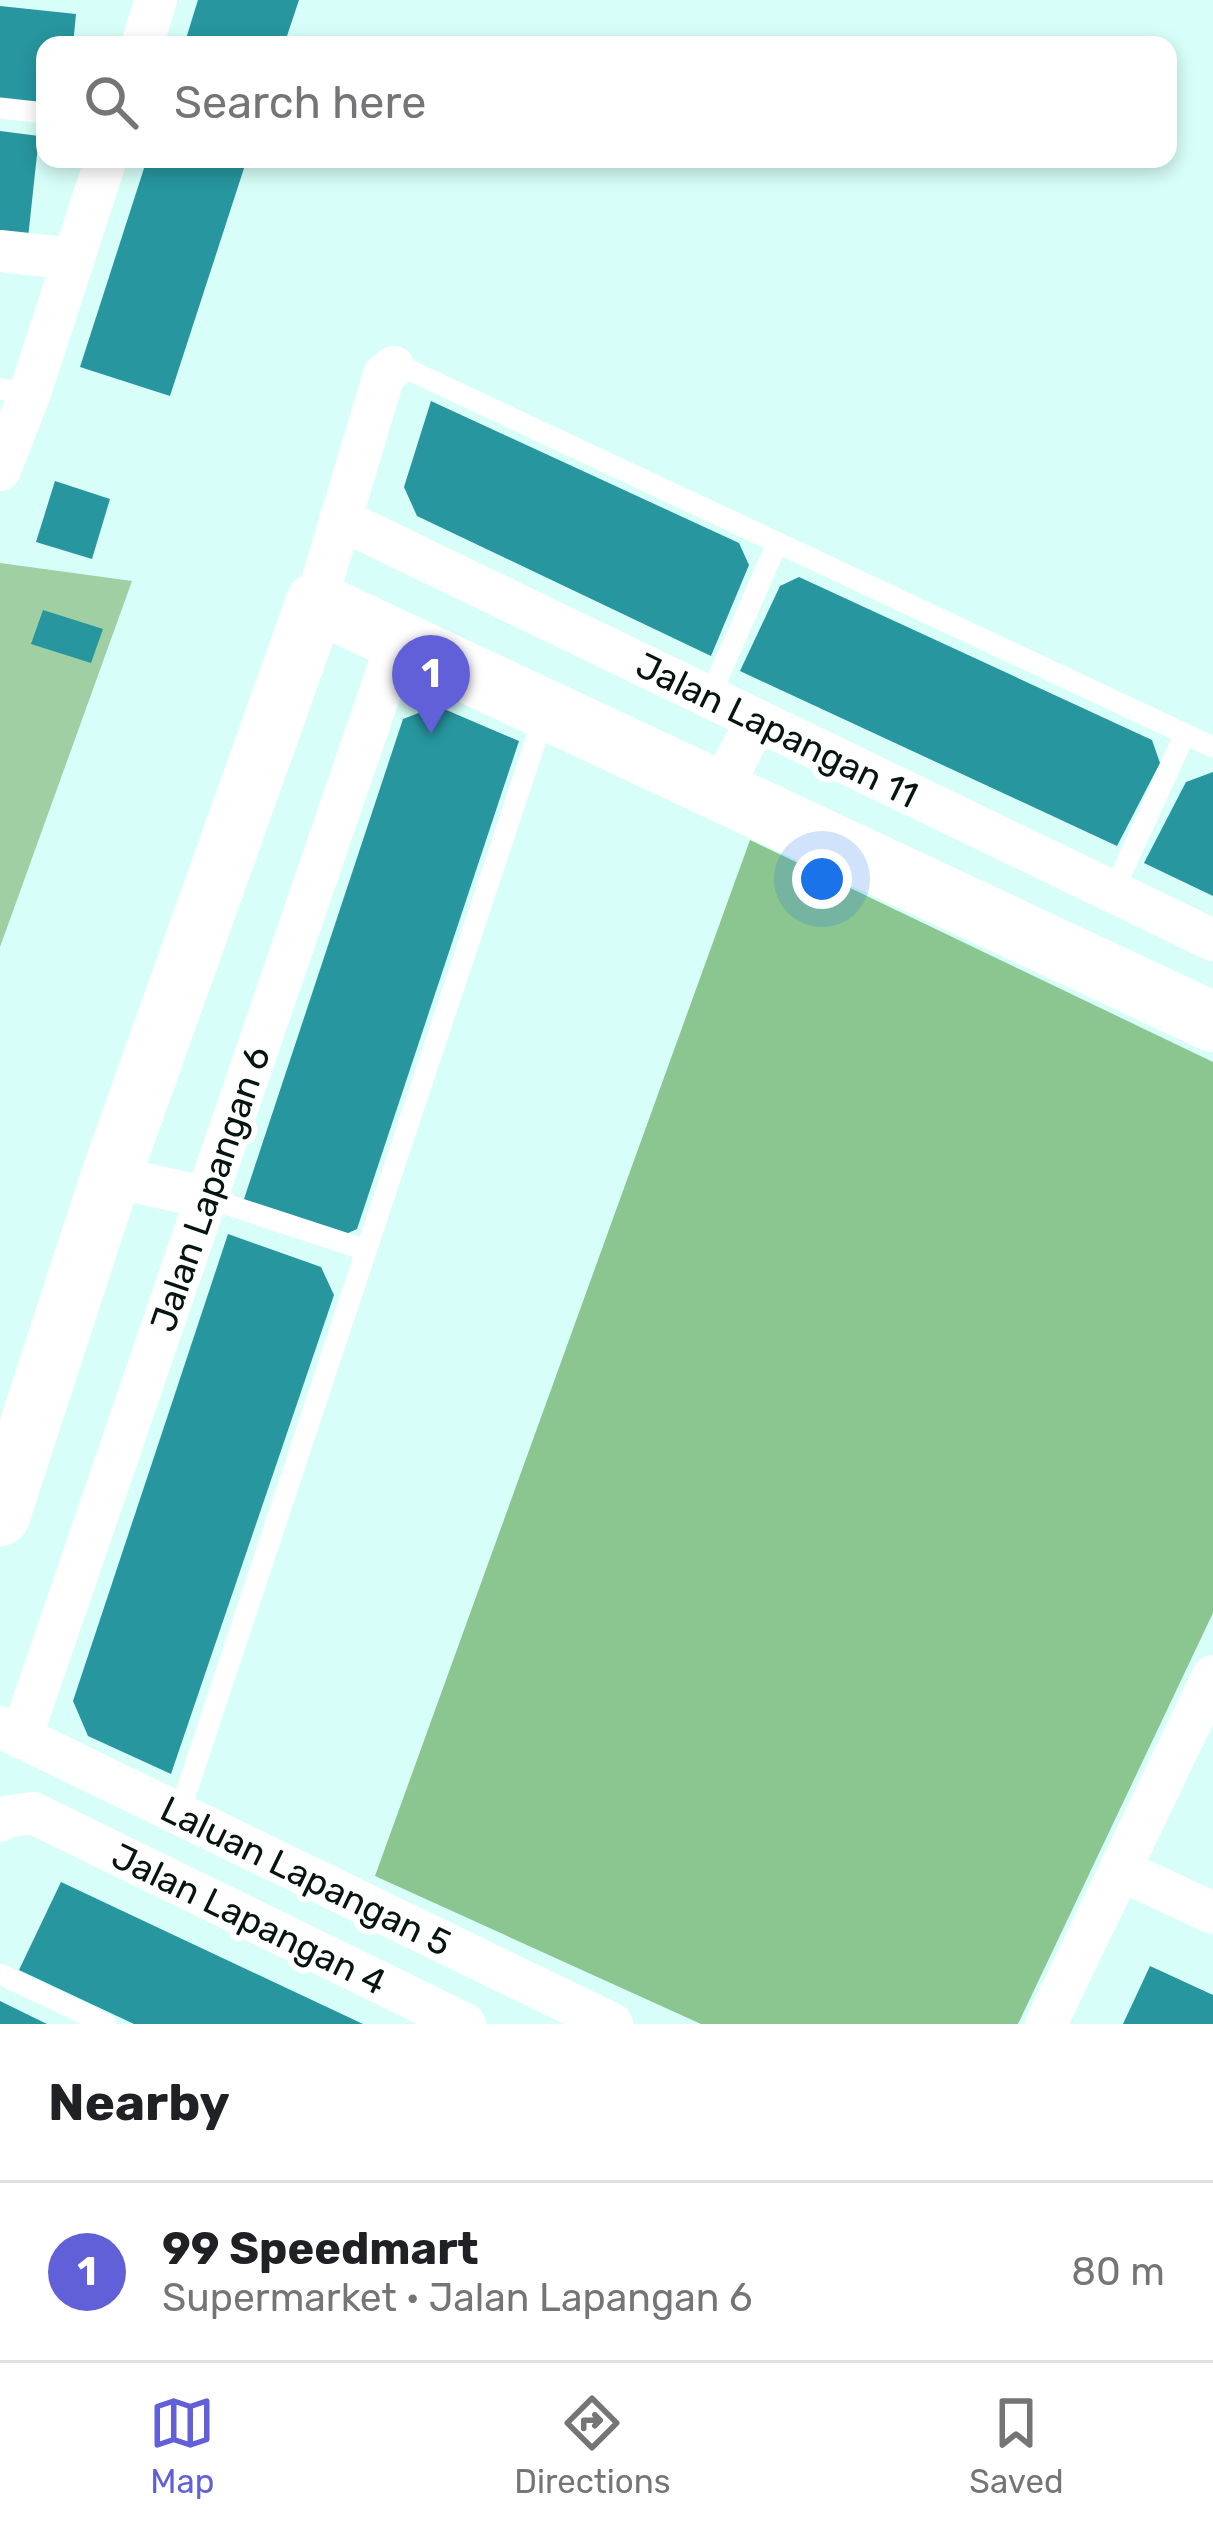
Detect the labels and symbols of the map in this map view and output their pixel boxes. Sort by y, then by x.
pin: 1 [392,635,470,734]
street label: Jalan Lapangan 11 [629,643,925,817]
your location [792,849,852,909]
street label: Jalan Lapangan 6 [141,1041,279,1337]
street label: Laluan Lapangan 5 [154,1787,458,1965]
street label: Jalan Lapangan 4 [105,1834,393,2004]

